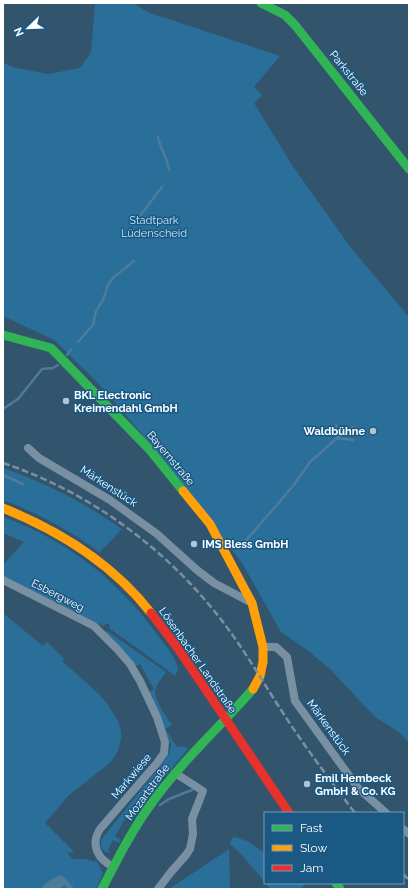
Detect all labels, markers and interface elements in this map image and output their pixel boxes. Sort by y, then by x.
north arrow [8,8,48,48]
text: N [12,25,27,38]
street label: Parkstraße [327,48,371,99]
park label: Stadtpark Lüdenscheid [121,214,187,240]
place label: BKL Electronic Kreimendahl GmbH [74,389,178,415]
marker: BKL Electronic Kreimendahl GmbH [61,396,71,406]
place label: Waldbühne [304,425,365,438]
marker: Waldbühne [368,426,378,436]
street label: Bayernstraße [144,428,197,489]
street label: Märkenstück [78,463,140,510]
place label: IMS Bless GmbH [202,538,288,551]
marker: IMS Bless GmbH [189,539,199,549]
street label: Esbergweg [29,577,86,614]
street label: Lösenbacher Landstraße [156,605,239,716]
street label: Märkenstück [304,697,353,758]
street label: Markwiese [109,751,154,802]
street label: Mozartstraße [123,761,172,823]
place label: Emil Hembeck GmbH & Co. KG [315,772,395,798]
marker: Emil Hembeck GmbH & Co. KG [302,779,312,789]
legend [264,812,404,884]
text: Fast [300,821,323,835]
text: Slow [300,841,327,855]
text: Jam [300,861,323,875]

